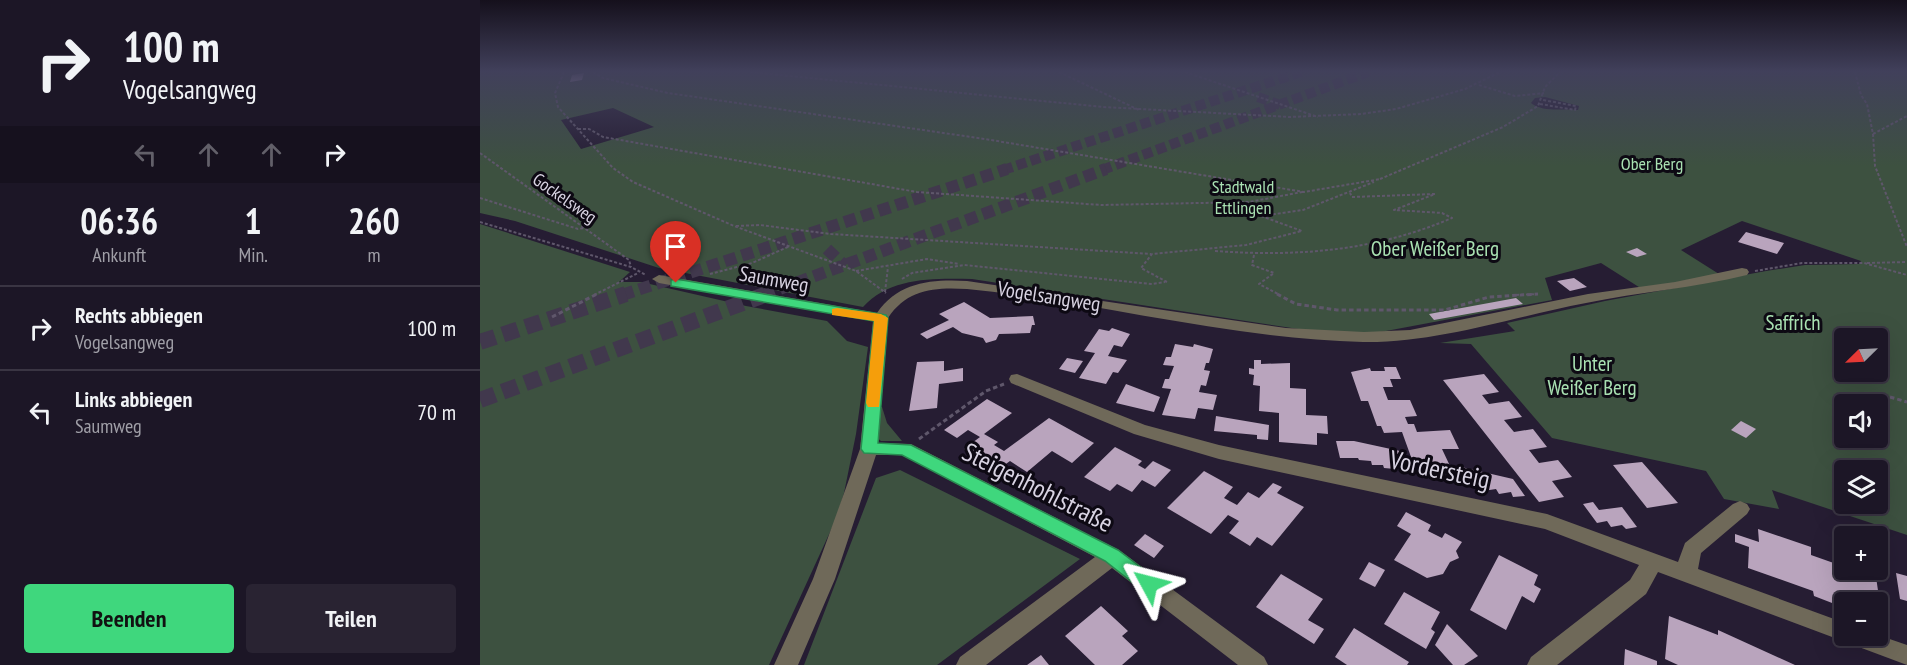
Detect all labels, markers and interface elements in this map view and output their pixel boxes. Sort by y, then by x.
text: 100 m [123,19,220,74]
icon: right [24,24,102,102]
text: Vogelsangweg [123,72,257,106]
icon: left [129,138,162,171]
icon: ahead [192,138,225,171]
icon: ahead [255,138,288,171]
icon: right [318,138,351,171]
park label: Ober Berg [1621,152,1683,175]
street label: Gockelsweg [528,168,602,228]
park label: Stadtwald Ettlingen [1212,175,1274,219]
text: 06:36 [80,197,158,244]
text: 1 [245,197,262,244]
text: 260 [348,197,400,244]
pin [650,221,701,283]
icon: arrive [659,230,692,263]
park label: Ober Weißer Berg [1371,235,1499,262]
text: Ankunft [92,242,146,268]
text: Min. [238,242,268,268]
text: m [367,242,380,268]
street label: Saumweg [737,260,811,298]
street label: Vogelsangweg [995,274,1102,317]
text: Rechts abbiegen [75,301,203,329]
park label: Saffrich [1765,309,1821,336]
icon: right [24,312,57,345]
text: 100 m [407,314,456,342]
north arrow [1834,328,1888,382]
map controls [1834,328,1888,646]
text: Vogelsangweg [75,329,174,355]
park label: Unter Weißer Berg [1547,350,1637,401]
text: Links abbiegen [75,385,192,413]
button: sound [1834,394,1888,448]
icon: left [24,396,57,429]
text: 70 m [417,398,456,426]
text: Saumweg [75,413,142,439]
street label: Steigenhohlstraße [957,435,1119,539]
street label: Vordersteig [1386,442,1493,496]
button: layers [1834,460,1888,514]
button: + [1834,526,1888,580]
position arrow [1117,552,1181,616]
button: Beenden [24,584,234,653]
button: Teilen [246,584,456,653]
button: − [1834,592,1888,646]

